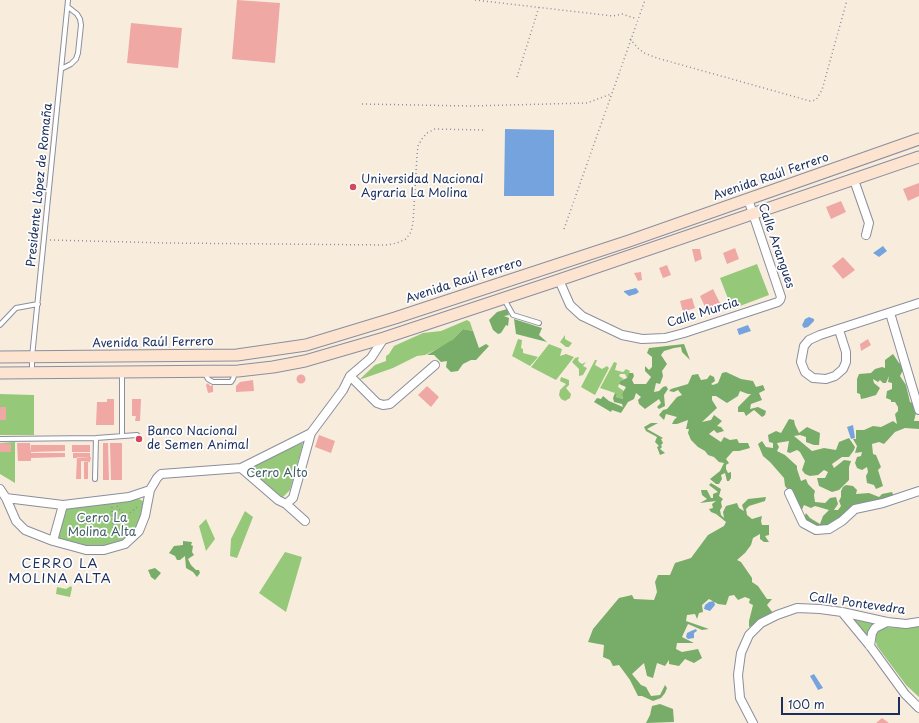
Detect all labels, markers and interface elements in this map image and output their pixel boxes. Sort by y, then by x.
street label: Presidente López de Romaña [24,102,56,268]
street label: Avenida Raúl Ferrero [711,150,831,204]
place label: Universidad Nacional Agraria La Molina [361,173,483,201]
marker: Universidad Nacional Agraria La Molina [348,182,358,192]
street label: Calle Arangues [755,202,797,290]
street label: Avenida Raúl Ferrero [404,255,524,307]
street label: Calle Murcia [665,295,741,331]
street label: Avenida Raúl Ferrero [92,335,214,351]
place label: Banco Nacional de Semen Animal [147,425,249,453]
marker: Banco Nacional de Semen Animal [134,434,144,444]
park label: Cerro Alto [246,467,308,481]
park label: Cerro La Molina Alta [68,512,136,540]
district label: CERRO LA MOLINA ALTA [9,556,111,587]
street label: Calle Pontevedra [808,590,906,618]
scale bar [783,689,902,715]
text: 100 m [788,695,825,713]

